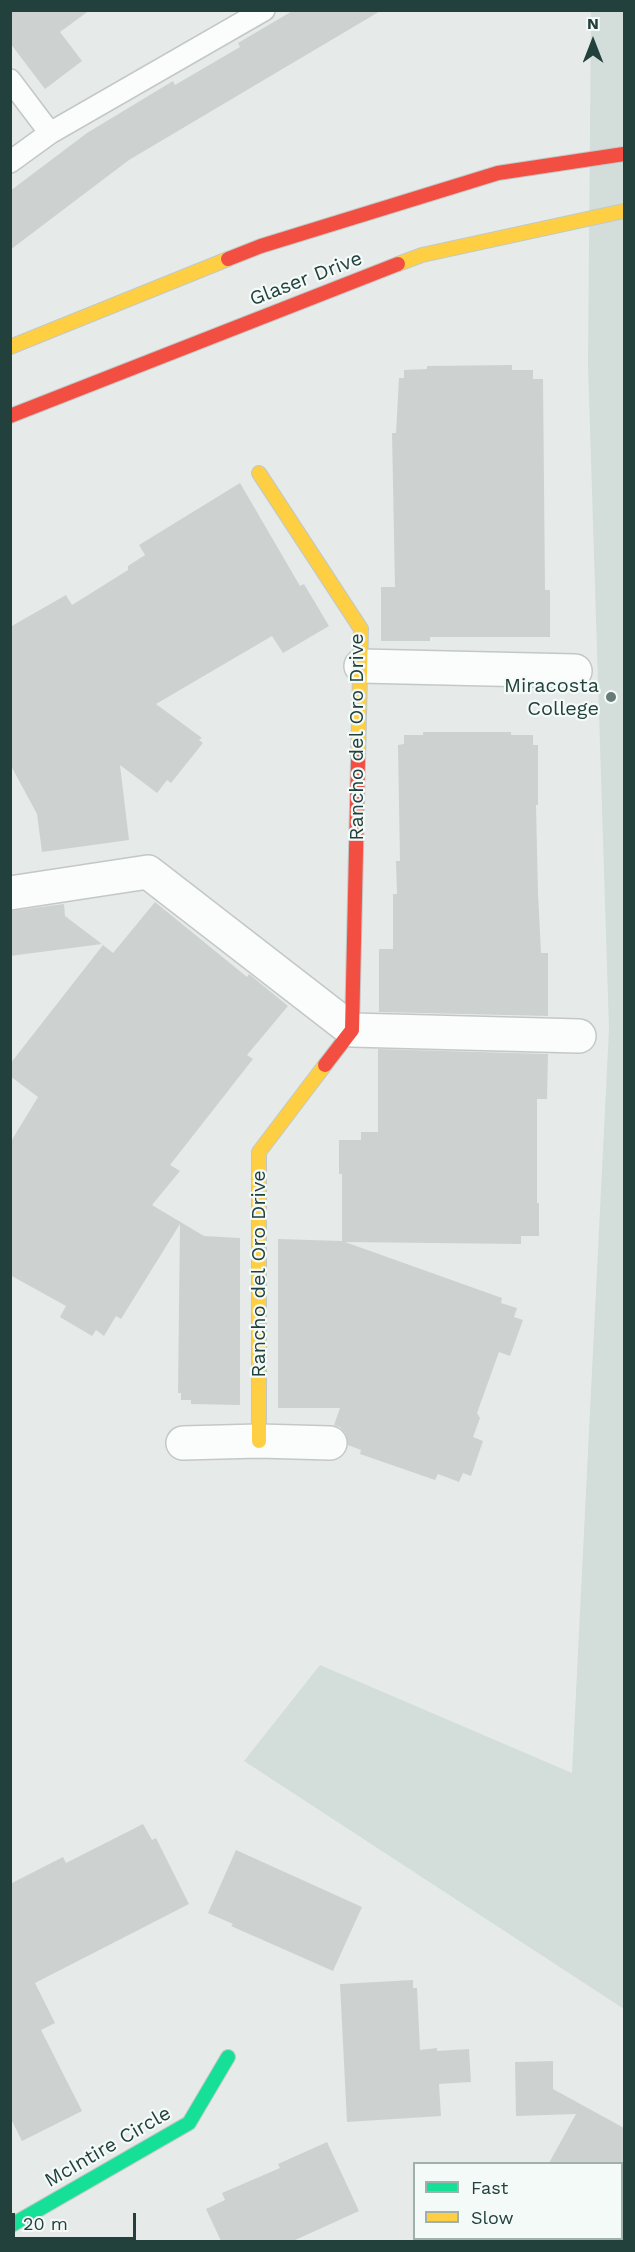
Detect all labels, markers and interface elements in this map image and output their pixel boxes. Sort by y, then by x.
north arrow [563,12,623,72]
text: N [587,14,599,33]
street label: Glaser Drive [246,247,366,311]
street label: Rancho del Oro Drive [345,633,369,841]
place label: Miracosta College [504,674,599,721]
marker: Miracosta College [604,690,618,704]
street label: Rancho del Oro Drive [247,1170,271,1378]
street label: McIntire Circle [41,2101,175,2193]
legend [413,2162,623,2240]
text: Fast [471,2177,508,2198]
scale bar [15,2201,140,2239]
text: Slow [471,2207,514,2228]
text: 20 m [23,2213,68,2234]

